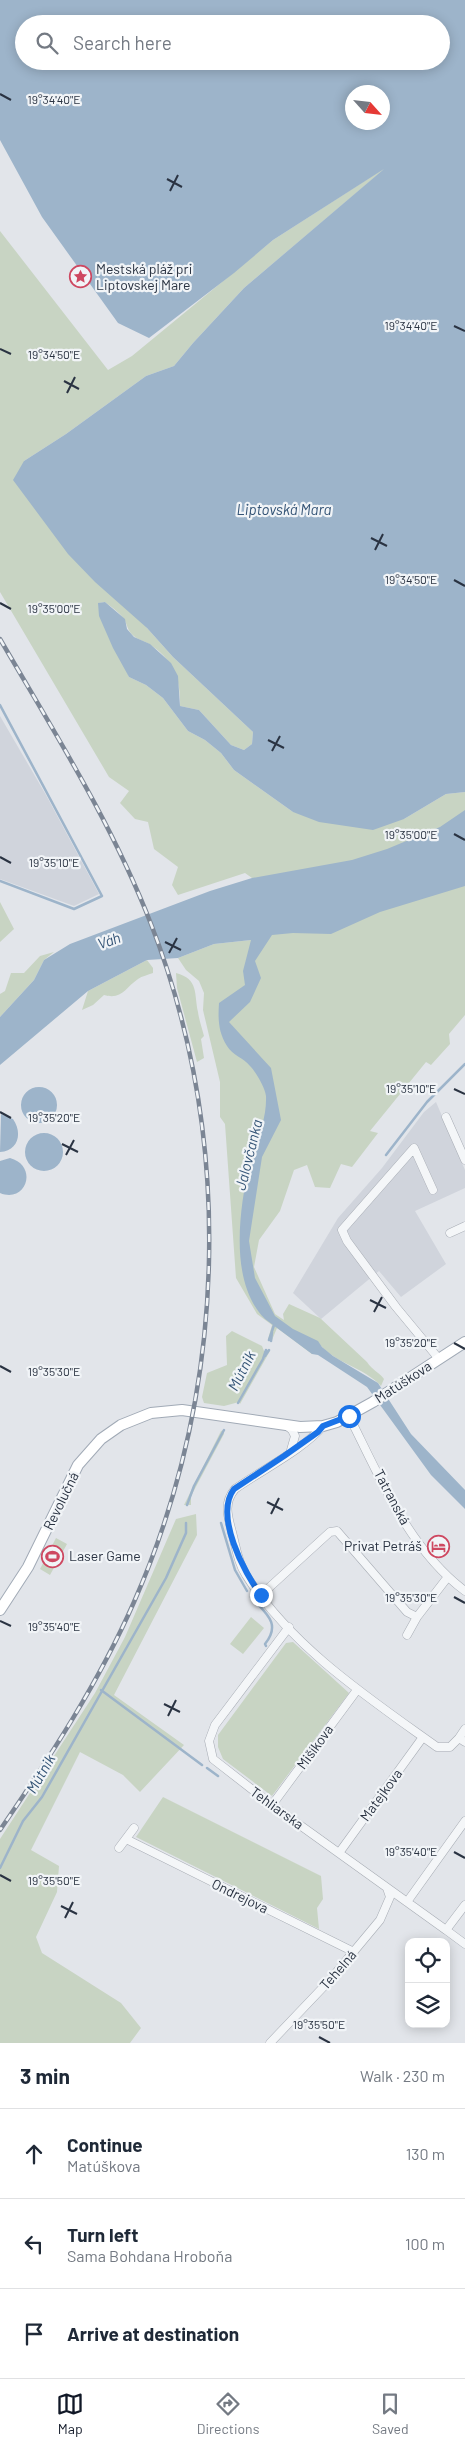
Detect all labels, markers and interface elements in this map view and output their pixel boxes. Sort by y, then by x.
search box [15,15,450,70]
icon: search [33,29,61,57]
text: Search here [73,31,172,54]
north arrow [345,85,390,130]
text: 19°34'40"E [28,92,80,106]
place label: Mestská pláž pri Liptovskej Mare [96,260,192,293]
place icon: Mestská pláž pri Liptovskej Mare [68,265,92,289]
text: 19°34'40"E [385,318,437,332]
text: 19°34'50"E [28,347,80,361]
water label: Liptovská Mara [236,500,332,518]
text: 19°34'50"E [385,572,437,586]
text: 19°35'00"E [28,601,80,615]
text: 19°35'00"E [385,827,437,841]
text: 19°35'10"E [29,855,79,869]
water label: Váh [95,928,123,952]
text: 19°35'10"E [386,1081,436,1095]
text: 19°35'20"E [28,1110,80,1124]
water label: Jalovčanka [231,1117,266,1192]
text: 19°35'20"E [385,1335,437,1349]
water label: Mútnik [223,1347,259,1394]
street label: Matúškova [371,1357,434,1406]
text: 19°35'30"E [28,1364,80,1378]
route start [338,1405,361,1428]
street label: Tatranská [371,1466,414,1527]
street label: Revolučná [39,1469,82,1533]
hotel icon: Privat Petráš [426,1534,450,1558]
place label: Privat Petráš [344,1537,422,1554]
sports icon: Laser Game [41,1544,65,1568]
place label: Laser Game [69,1547,141,1564]
route end [250,1584,273,1607]
text: 19°35'30"E [385,1590,437,1604]
text: 19°35'40"E [28,1619,80,1633]
street label: Mišíkova [293,1721,336,1772]
water label: Mútnik [22,1750,59,1796]
street label: Matejkova [356,1765,405,1824]
street label: Tehliarska [247,1783,307,1833]
text: 19°35'40"E [385,1844,437,1858]
text: 19°35'50"E [28,1873,80,1887]
street label: Ondrejova [209,1875,271,1916]
map controls [405,1938,450,2028]
button: locate [405,1938,450,1983]
street label: Tehelná [316,1946,360,1993]
button: layers [405,1983,450,2028]
text: 19°35'50"E [293,2017,345,2031]
text: 3 min [20,2063,70,2088]
text: Walk · 230 m [360,2066,445,2085]
text: Continue [67,2133,143,2156]
icon: ahead [20,2140,48,2168]
text: 130 m [406,2144,445,2163]
text: Matúškova [67,2156,140,2175]
text: Turn left [67,2223,138,2246]
icon: left [20,2230,48,2258]
text: 100 m [405,2234,445,2253]
text: Sama Bohdana Hroboňa [67,2246,232,2265]
icon: arrive [20,2320,48,2348]
text: Arrive at destination [67,2322,239,2345]
tab: Map [56,2390,84,2437]
tab: Directions [197,2390,259,2437]
tab: Saved [372,2390,409,2437]

